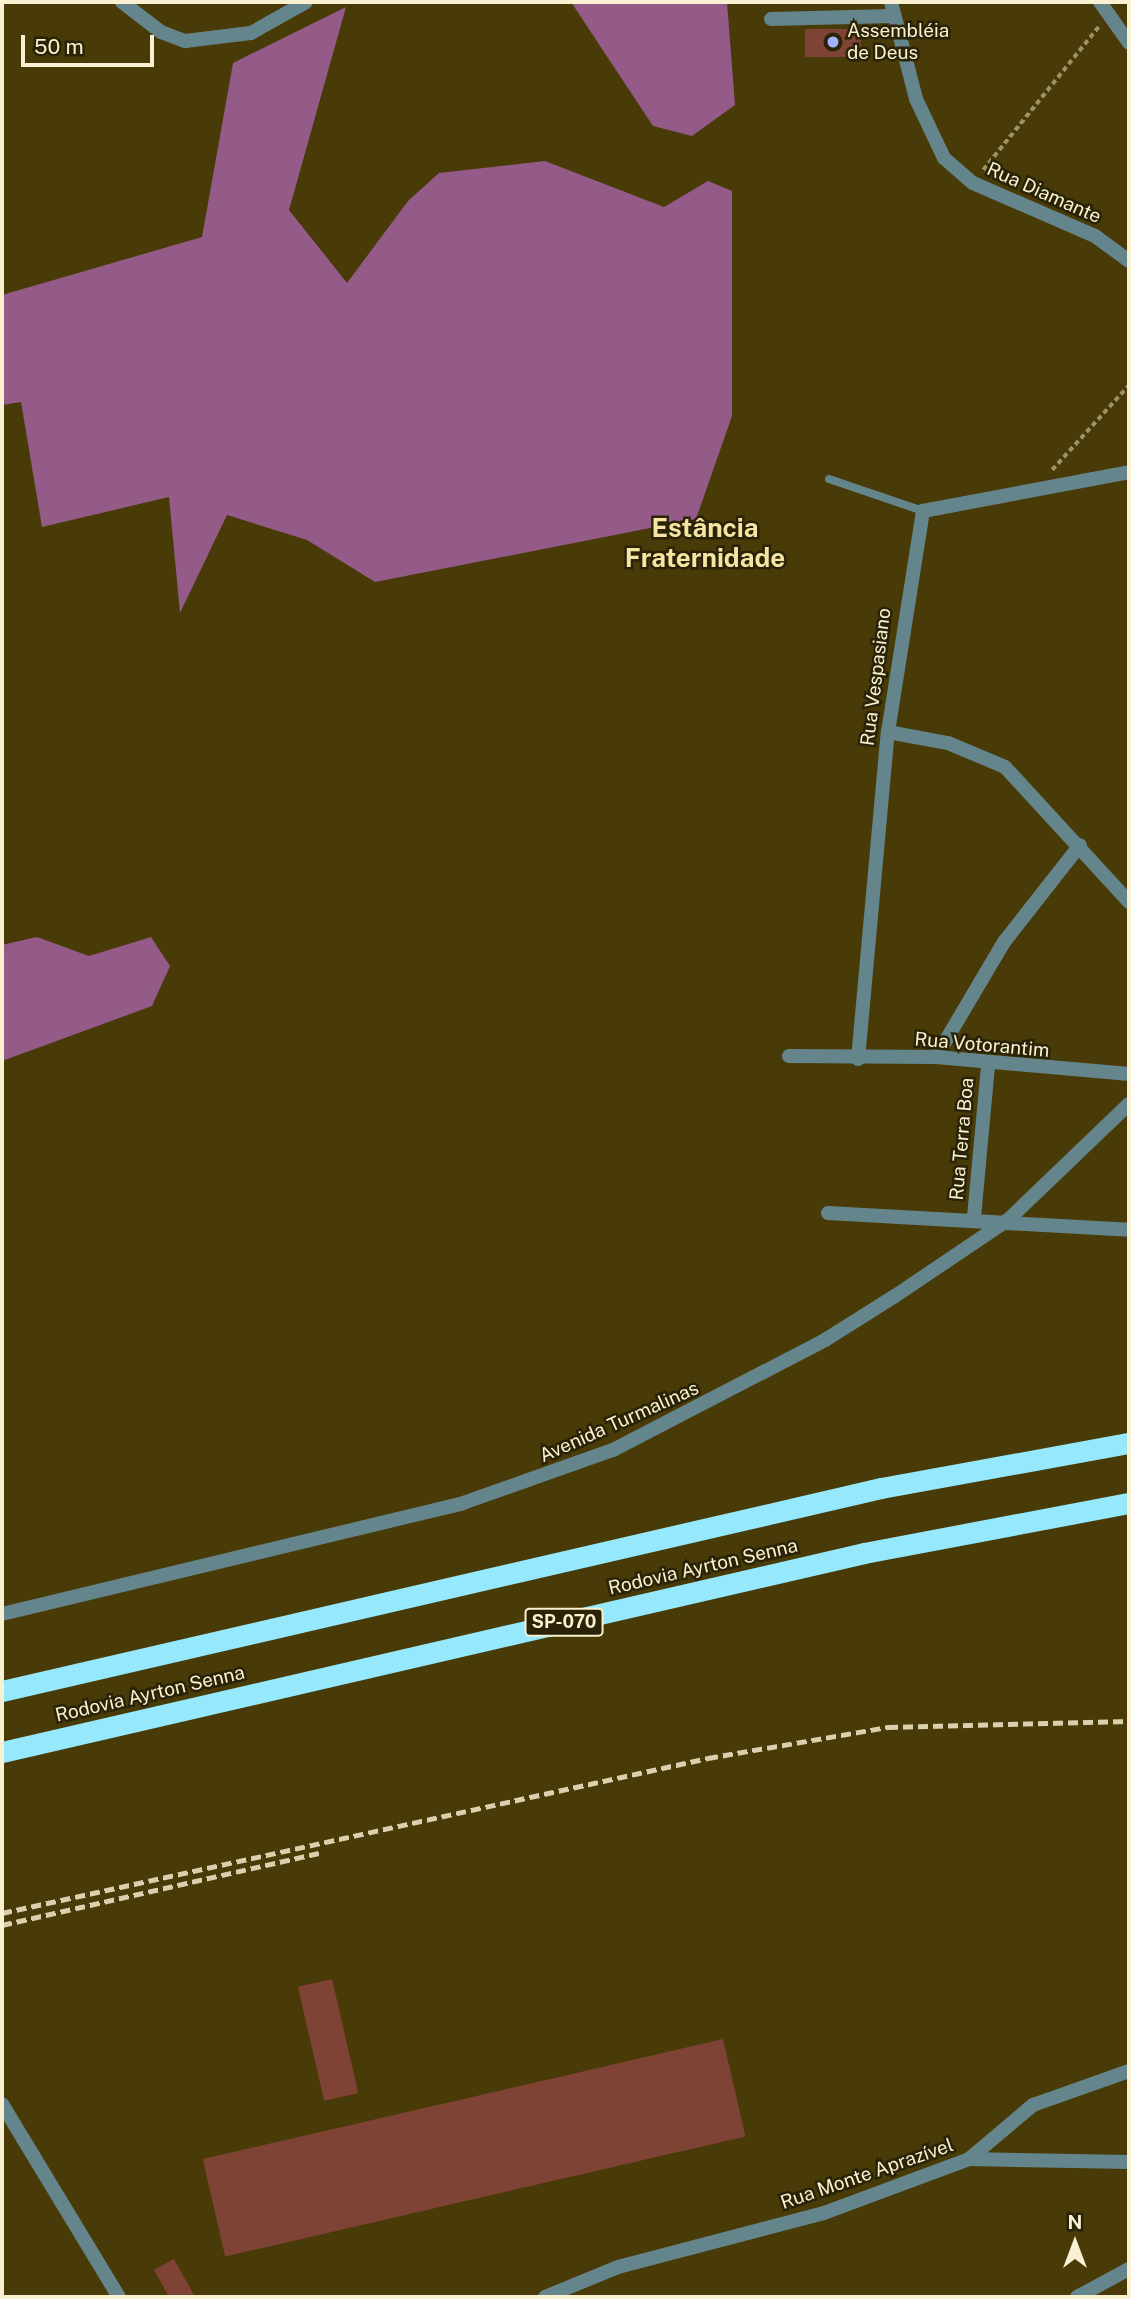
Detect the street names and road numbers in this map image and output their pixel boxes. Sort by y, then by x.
street label: Rua Diamante [983,158,1105,228]
street label: Rua Vespasiano [856,607,896,747]
street label: Rua Votorantim [913,1028,1051,1062]
street label: Rua Terra Boa [945,1077,979,1201]
street label: Avenida Turmalinas [536,1377,702,1467]
street label: Rodovia Ayrton Senna [606,1534,800,1600]
road number: SP-070 [524,1608,604,1637]
street label: Rodovia Ayrton Senna [53,1661,247,1727]
street label: Rua Monte Aprazível [778,2134,956,2214]

